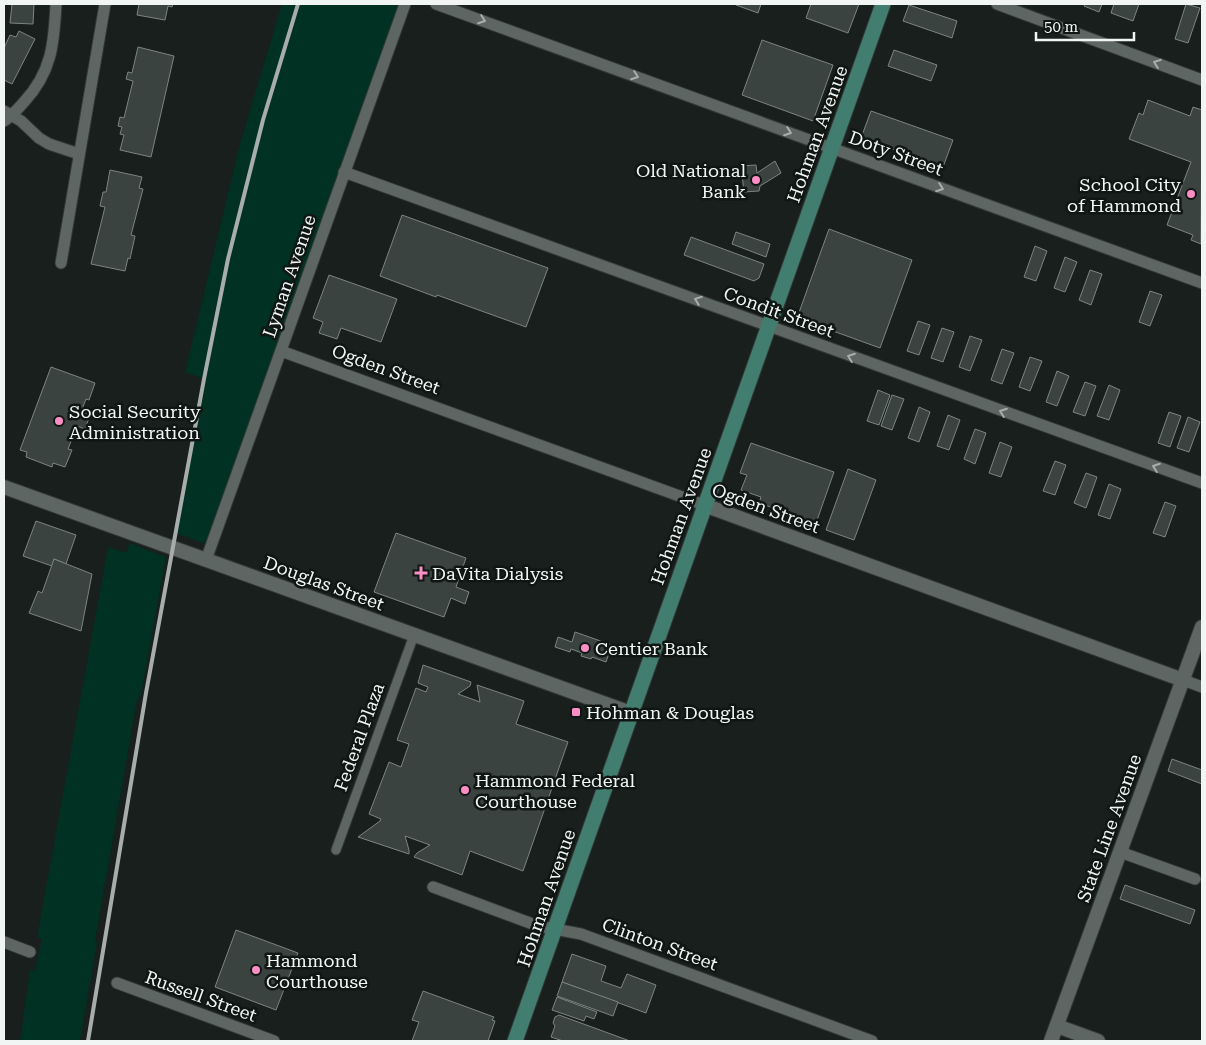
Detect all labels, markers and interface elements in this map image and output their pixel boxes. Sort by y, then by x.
scale bar [1036,10,1134,42]
one-way arrow [477,14,486,24]
text: 50 m [1044,18,1079,36]
one-way arrow [1153,59,1161,69]
street label: Hohman Avenue [782,62,852,205]
one-way arrow [630,70,639,80]
one-way arrow [783,126,791,136]
street label: Doty Street [846,126,946,180]
place label: Old National Bank [636,160,746,202]
marker: Old National Bank [750,174,762,186]
place label: School City of Hammond [1067,174,1181,216]
one-way arrow [935,182,944,192]
marker: School City of Hammond [1185,188,1197,200]
street label: Lyman Avenue [258,212,320,340]
street label: Condit Street [721,282,837,342]
one-way arrow [694,296,703,306]
street label: Ogden Street [329,340,443,398]
one-way arrow [847,353,855,363]
place label: Social Security Administration [69,401,201,443]
one-way arrow [1000,408,1008,418]
marker: Social Security Administration [53,415,65,427]
street label: Hohman Avenue [646,444,716,587]
one-way arrow [1153,463,1161,473]
street label: Ogden Street [709,479,823,537]
street label: Douglas Street [261,551,387,615]
place label: DaVita Dialysis [432,563,563,584]
marker: DaVita Dialysis [414,566,428,580]
place label: Centier Bank [595,638,708,659]
marker: Centier Bank [579,642,591,654]
street label: Federal Plaza [330,680,388,794]
place label: Hohman & Douglas [586,702,754,723]
marker: Hohman & Douglas [570,706,582,718]
street label: State Line Avenue [1072,751,1146,905]
place label: Hammond Federal Courthouse [475,770,636,812]
marker: Hammond Federal Courthouse [459,784,471,796]
street label: Hohman Avenue [513,826,579,970]
street label: Clinton Street [599,913,721,975]
place label: Hammond Courthouse [266,950,368,992]
marker: Hammond Courthouse [250,964,262,976]
street label: Russell Street [142,966,260,1026]

